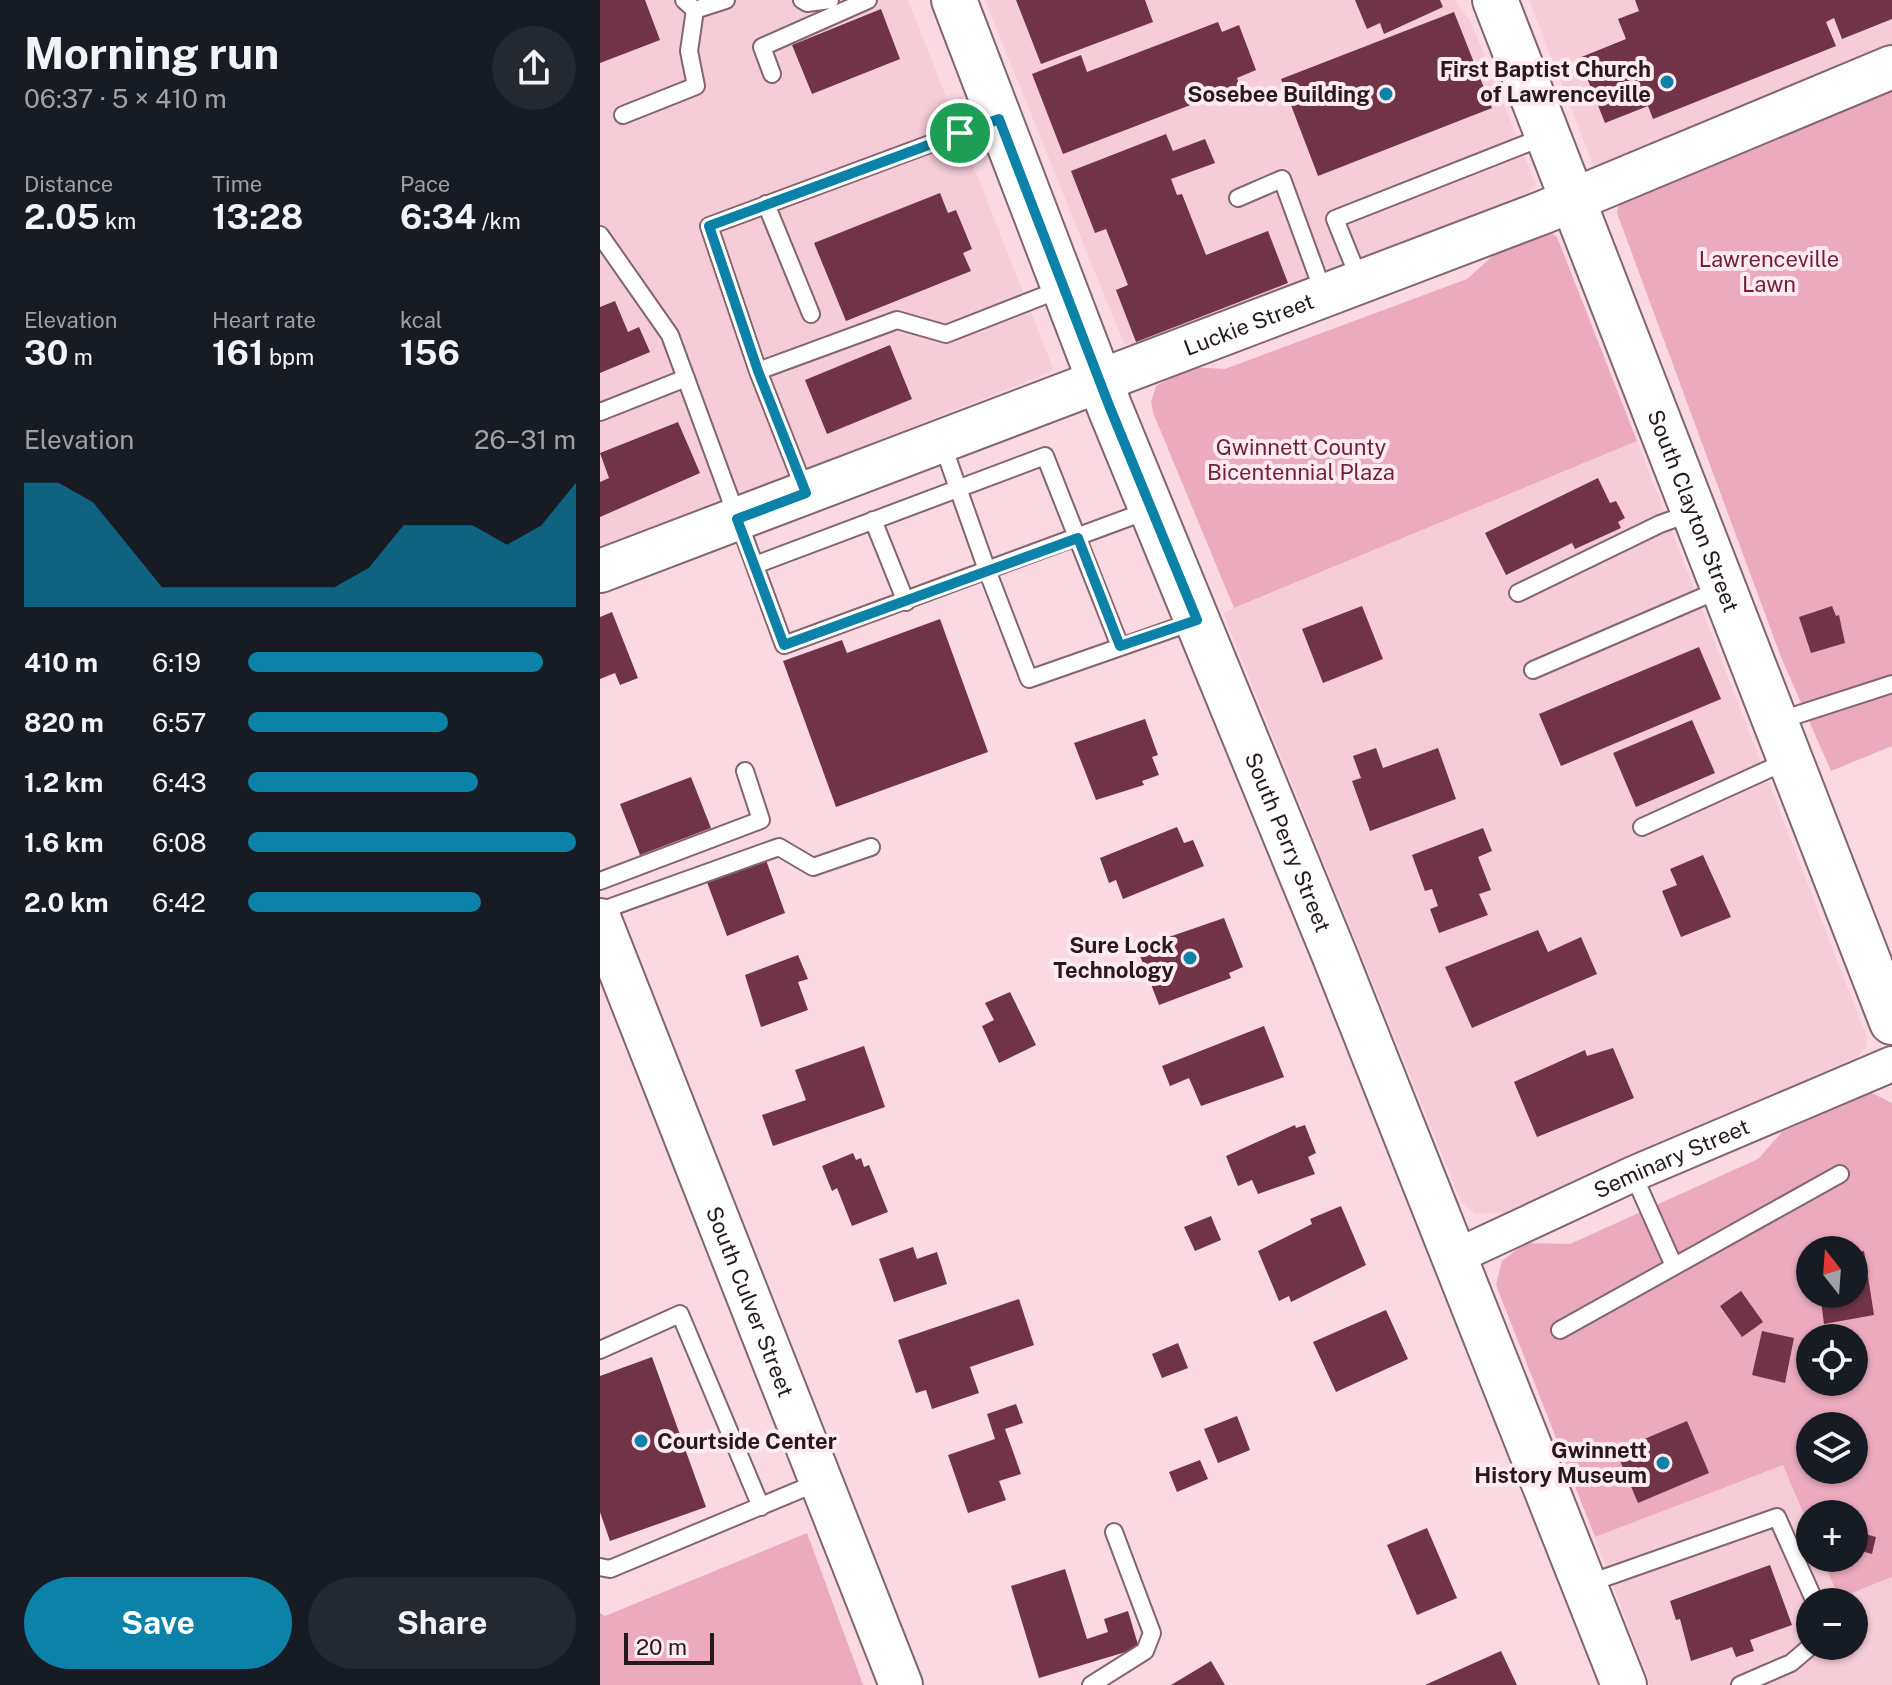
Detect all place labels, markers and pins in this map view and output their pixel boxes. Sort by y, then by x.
place label: First Baptist Church of Lawrenceville [1440,56,1651,107]
marker: First Baptist Church of Lawrenceville [1658,73,1676,91]
place label: Sosebee Building [1187,81,1370,107]
marker: Sosebee Building [1377,85,1395,103]
pin [926,99,994,167]
place label: Sure Lock Technology [1053,932,1175,983]
marker: Sure Lock Technology [1181,949,1199,967]
place label: Courtside Center [657,1428,837,1454]
marker: Courtside Center [632,1432,650,1450]
place label: Gwinnett History Museum [1474,1437,1647,1488]
marker: Gwinnett History Museum [1654,1454,1672,1472]

